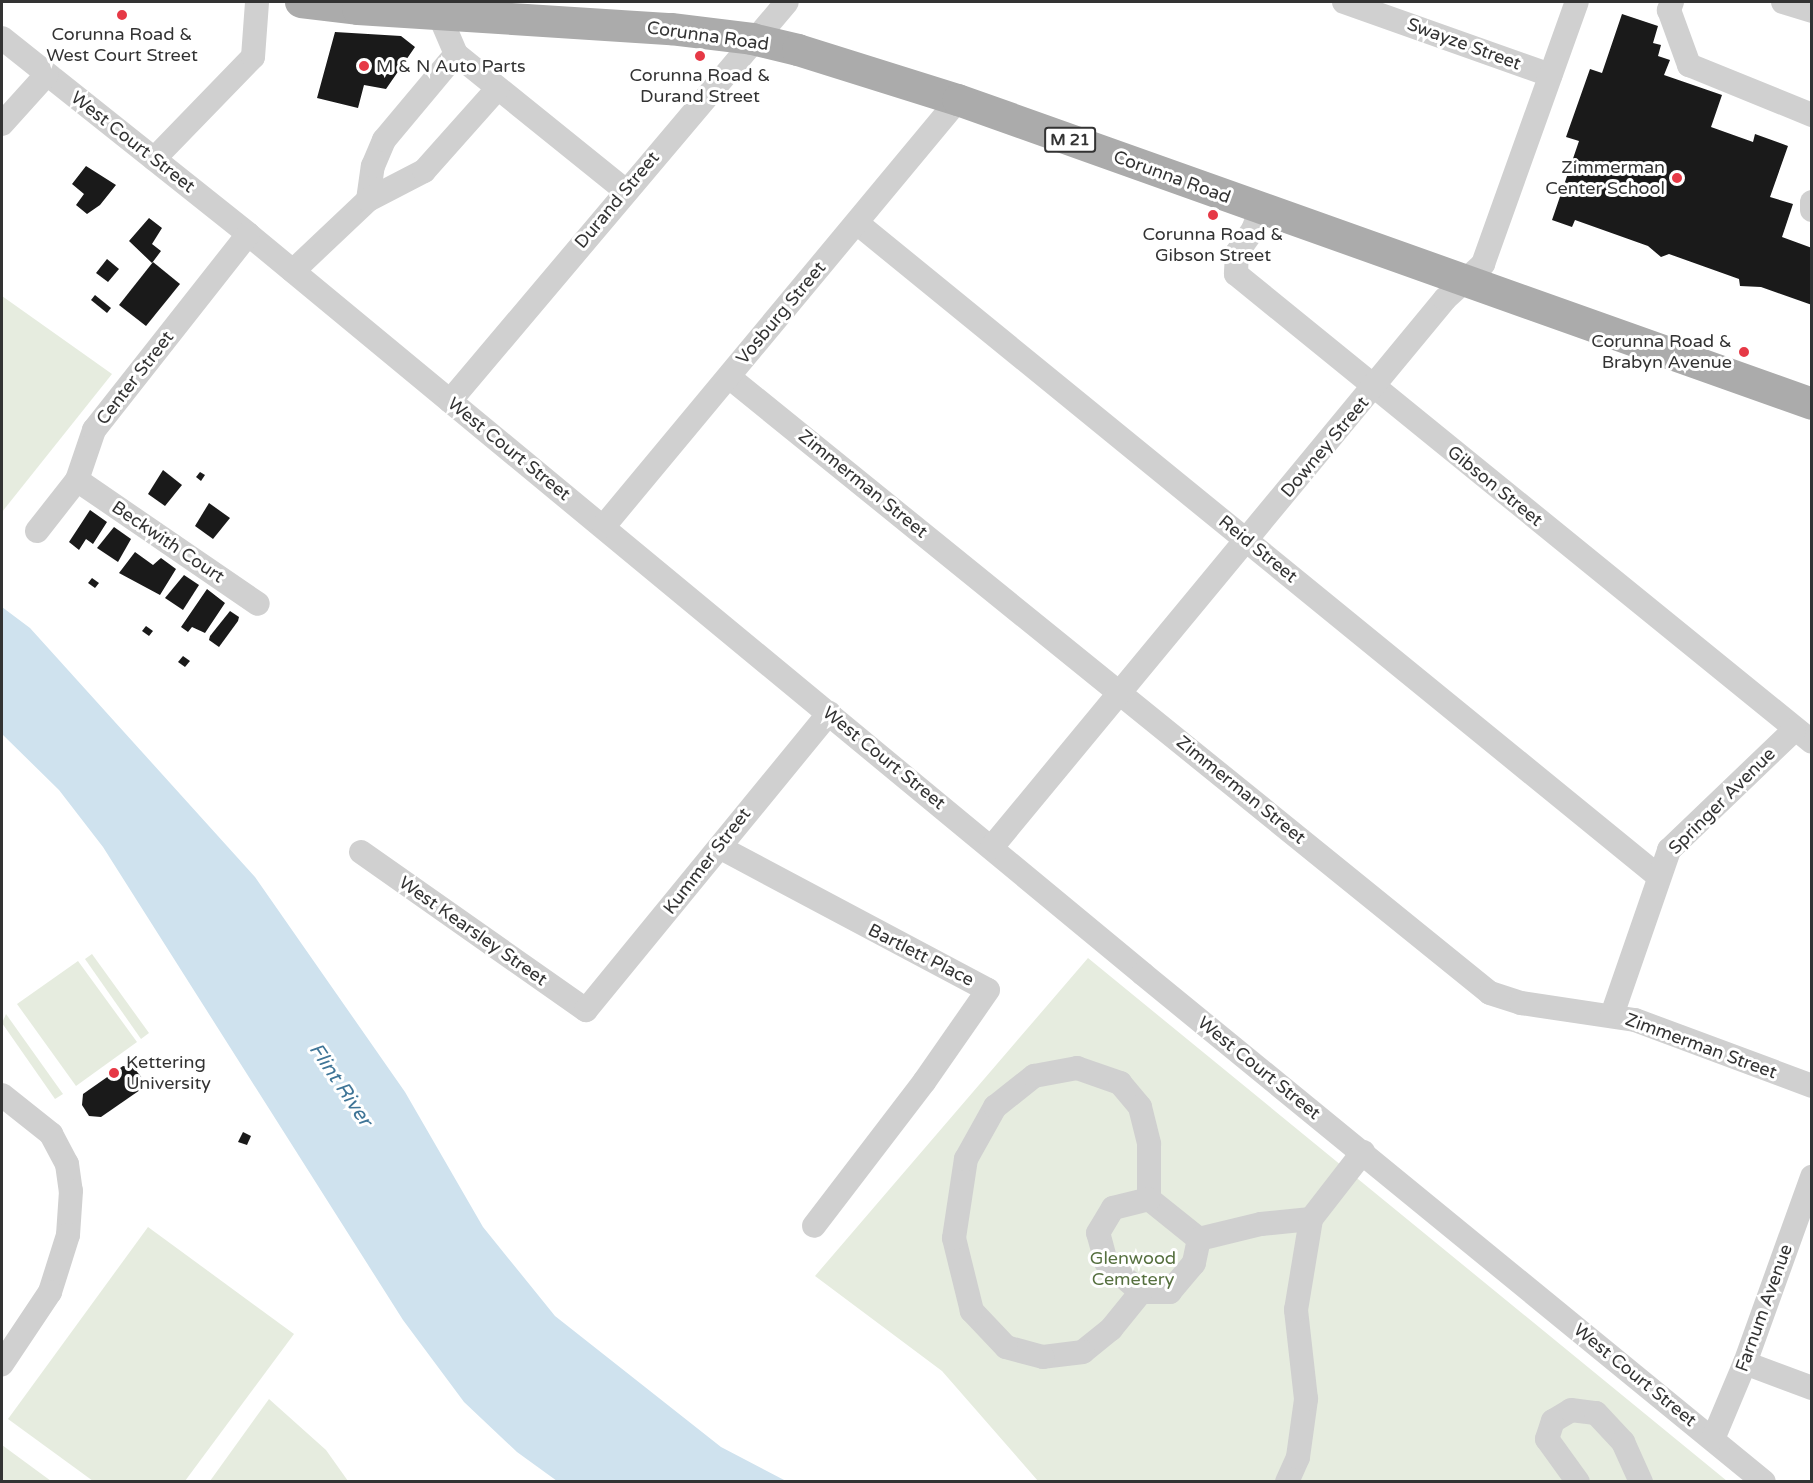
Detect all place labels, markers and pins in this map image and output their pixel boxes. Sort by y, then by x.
marker: Corunna Road & West Court Street [115,8,129,22]
place label: Corunna Road & West Court Street [46,24,198,66]
marker: Corunna Road & Durand Street [693,49,707,63]
place label: M & N Auto Parts [376,55,526,77]
marker: M & N Auto Parts [357,59,371,73]
place label: Corunna Road & Durand Street [630,65,770,107]
place label: Zimmerman Center School [1545,157,1665,200]
marker: Zimmerman Center School [1670,171,1684,185]
marker: Corunna Road & Gibson Street [1206,208,1220,222]
place label: Corunna Road & Gibson Street [1143,224,1283,266]
place label: Corunna Road & Brabyn Avenue [1591,331,1732,374]
marker: Corunna Road & Brabyn Avenue [1737,345,1751,359]
place label: Kettering University [126,1052,211,1094]
marker: Kettering University [107,1066,121,1080]

